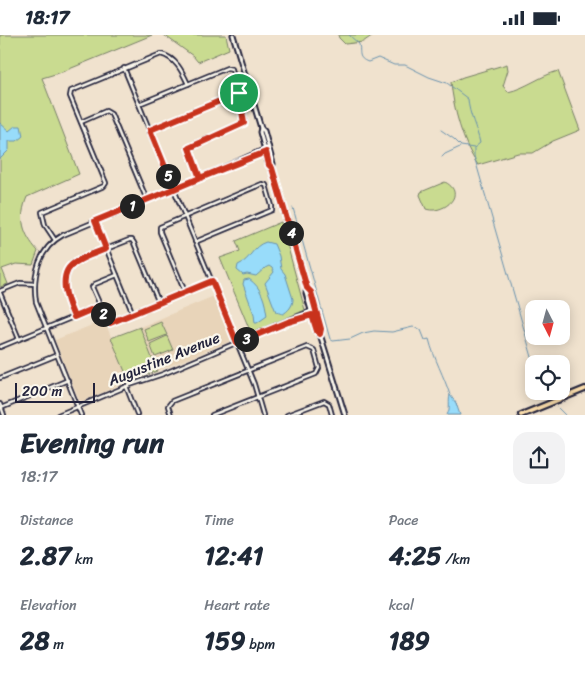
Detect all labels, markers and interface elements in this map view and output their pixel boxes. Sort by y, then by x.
text: 18:17 [25,1,69,34]
pin [218,72,260,114]
icon: arrive [225,79,253,107]
pin: 5 [156,163,180,189]
text: 5 [164,164,173,189]
pin: 1 [120,193,144,219]
text: 1 [129,194,136,219]
pin: 4 [278,221,304,245]
text: 4 [287,221,296,246]
north arrow [525,300,570,345]
map controls [525,300,570,400]
pin: 2 [90,301,116,327]
text: 2 [99,302,108,327]
street label: Augustine Avenue [103,325,224,394]
pin: 3 [234,327,258,351]
text: 3 [243,327,250,352]
button: locate [525,355,570,400]
text: 200 m [22,379,62,404]
scale bar [15,380,95,403]
text: Evening run [20,418,164,467]
button: share [513,432,565,484]
text: 18:17 [20,462,57,491]
text: Distance [20,508,73,533]
text: Time [204,508,234,533]
text: Pace [389,508,418,533]
text: 2.87 [20,533,71,578]
text: 12:41 [204,533,263,578]
text: 4:25 [389,533,442,578]
text: km [71,547,93,572]
text: /km [442,547,470,572]
text: Elevation [20,593,77,618]
text: Heart rate [204,593,270,618]
text: kcal [389,593,414,618]
text: 28 [20,618,50,663]
text: 159 [204,618,246,663]
text: 189 [389,618,430,663]
text: m [50,632,64,657]
text: bpm [246,632,275,657]

